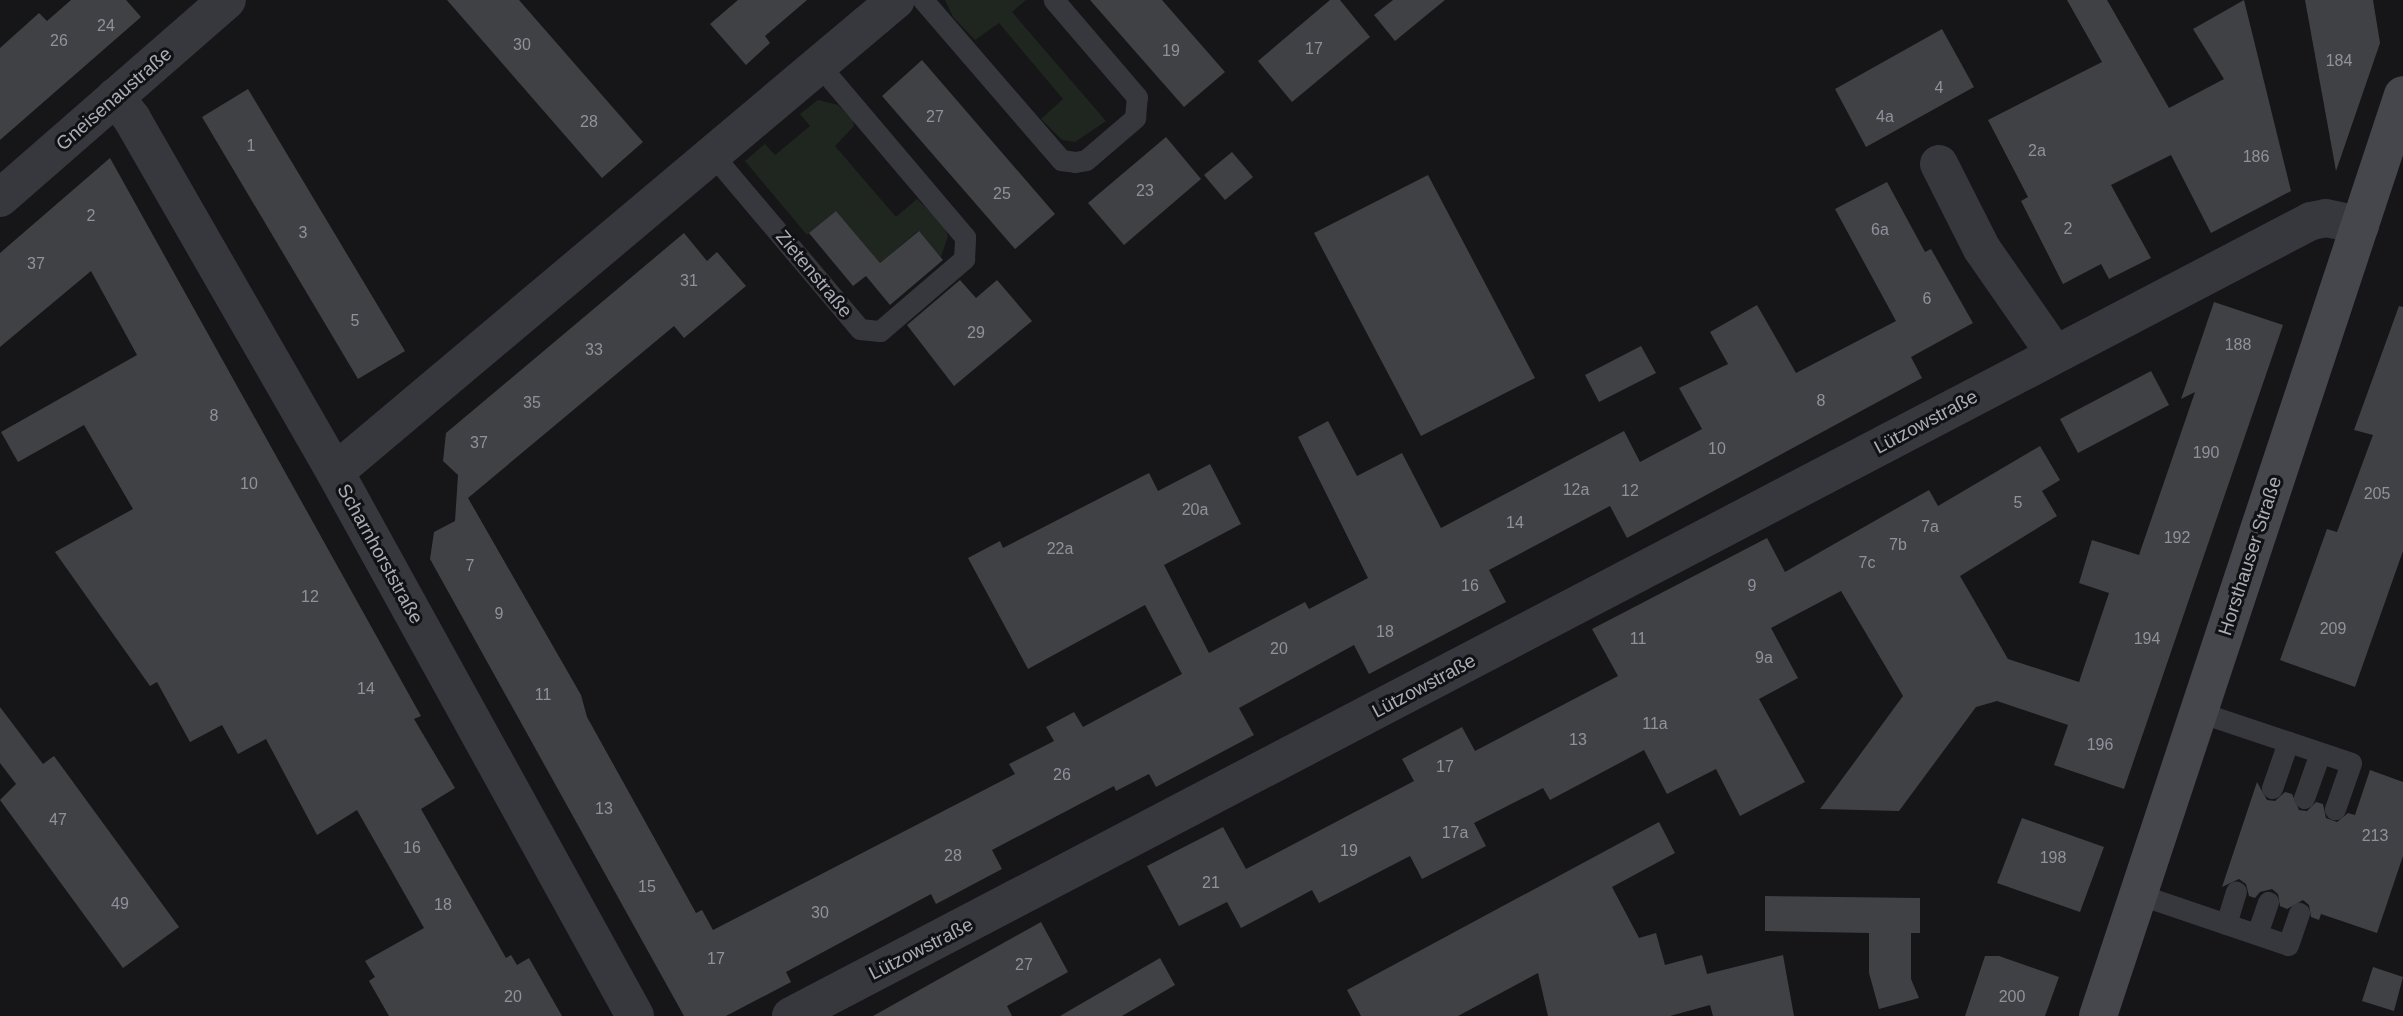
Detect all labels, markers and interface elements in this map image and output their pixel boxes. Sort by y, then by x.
house number: 24 [97,16,115,36]
house number: 26 [50,31,68,51]
house number: 30 [513,35,531,55]
house number: 17 [1305,39,1323,59]
house number: 19 [1162,41,1180,61]
street label: Gneisenaustraße [52,43,176,155]
house number: 184 [2326,51,2352,71]
house number: 4 [1935,78,1943,98]
house number: 27 [926,107,944,127]
house number: 4a [1876,107,1894,127]
house number: 28 [580,112,598,132]
house number: 1 [247,136,255,156]
house number: 2a [2028,141,2046,161]
house number: 186 [2243,147,2269,167]
house number: 23 [1136,181,1154,201]
house number: 25 [993,184,1011,204]
house number: 2 [87,206,95,226]
house number: 2 [2064,219,2072,239]
house number: 6a [1871,220,1889,240]
house number: 3 [299,223,307,243]
street label: Zietenstraße [771,226,857,322]
house number: 37 [27,254,45,274]
house number: 31 [680,271,698,291]
house number: 6 [1923,289,1931,309]
house number: 5 [351,311,359,331]
house number: 29 [967,323,985,343]
house number: 188 [2225,335,2251,355]
house number: 33 [585,340,603,360]
street label: Lützowstraße [1870,385,1982,459]
house number: 8 [1817,391,1825,411]
house number: 35 [523,393,541,413]
house number: 8 [210,406,218,426]
house number: 37 [470,433,488,453]
house number: 10 [1708,439,1726,459]
house number: 190 [2193,443,2219,463]
house number: 10 [240,474,258,494]
street label: Horsthauser Straße [2214,474,2286,638]
street label: Scharnhorststraße [332,480,428,628]
house number: 12a [1563,480,1589,500]
house number: 12 [1621,481,1639,501]
house number: 205 [2364,484,2390,504]
house number: 5 [2014,493,2022,513]
house number: 20a [1182,500,1208,520]
house number: 14 [1506,513,1524,533]
house number: 7a [1921,517,1939,537]
house number: 192 [2164,528,2190,548]
house number: 7b [1889,535,1907,555]
house number: 22a [1047,539,1073,559]
house number: 7c [1859,553,1875,573]
house number: 7 [466,556,474,576]
house number: 16 [1461,576,1479,596]
house number: 9 [1748,576,1756,596]
house number: 12 [301,587,319,607]
house number: 9 [495,604,503,624]
house number: 209 [2320,619,2346,639]
house number: 18 [1376,622,1394,642]
house number: 11 [1630,629,1646,649]
house number: 194 [2134,629,2160,649]
house number: 20 [1270,639,1288,659]
house number: 9a [1755,648,1773,668]
street label: Lützowstraße [1368,649,1480,723]
house number: 14 [357,679,375,699]
house number: 11 [535,685,551,705]
house number: 11a [1642,714,1668,734]
house number: 13 [1569,730,1587,750]
house number: 196 [2087,735,2113,755]
house number: 17 [1436,757,1454,777]
house number: 26 [1053,765,1071,785]
house number: 13 [595,799,613,819]
house number: 47 [49,810,67,830]
house number: 17a [1442,823,1468,843]
house number: 213 [2362,826,2388,846]
house number: 16 [403,838,421,858]
house number: 19 [1340,841,1358,861]
house number: 28 [944,846,962,866]
house number: 198 [2040,848,2066,868]
house number: 21 [1202,873,1220,893]
house number: 15 [638,877,656,897]
house number: 49 [111,894,129,914]
house number: 18 [434,895,452,915]
house number: 30 [811,903,829,923]
street label: Lützowstraße [865,913,977,985]
house number: 17 [707,949,725,969]
house number: 27 [1015,955,1033,975]
house number: 20 [504,987,522,1007]
house number: 200 [1999,987,2025,1007]

